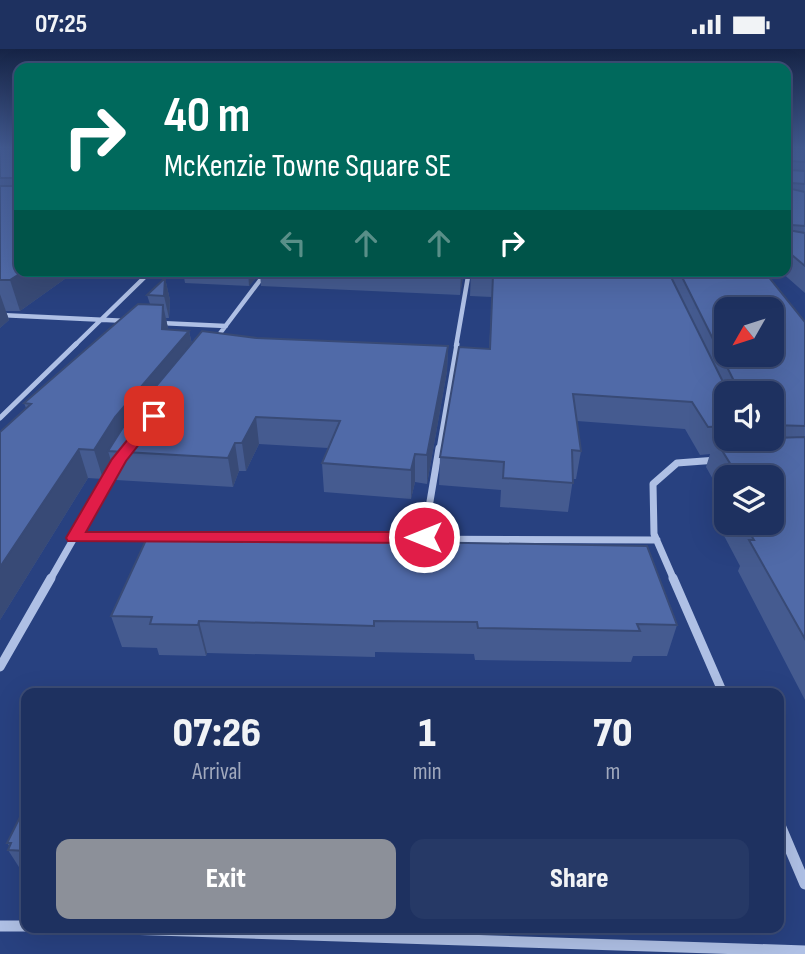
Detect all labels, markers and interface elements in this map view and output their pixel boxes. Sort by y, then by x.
text: 07:25 [35,9,87,40]
text: 40 m [164,87,250,146]
icon: right [49,91,140,182]
text: McKenzie Towne Square SE [164,147,452,186]
icon: left [274,224,312,262]
icon: ahead [347,224,385,262]
icon: ahead [420,224,458,262]
icon: right [493,224,531,262]
north arrow [714,297,784,367]
map controls [714,297,784,535]
button: sound [714,381,784,451]
pin [124,386,184,446]
icon: arrive [135,397,173,435]
button: layers [714,465,784,535]
position arrow [387,500,461,574]
text: 07:26 [173,708,261,759]
text: 1 [419,708,436,759]
text: 70 [593,708,633,759]
text: Arrival [192,758,242,786]
text: min [413,758,442,786]
text: m [605,758,620,786]
button: Exit [56,839,396,919]
button: Share [410,839,749,919]

